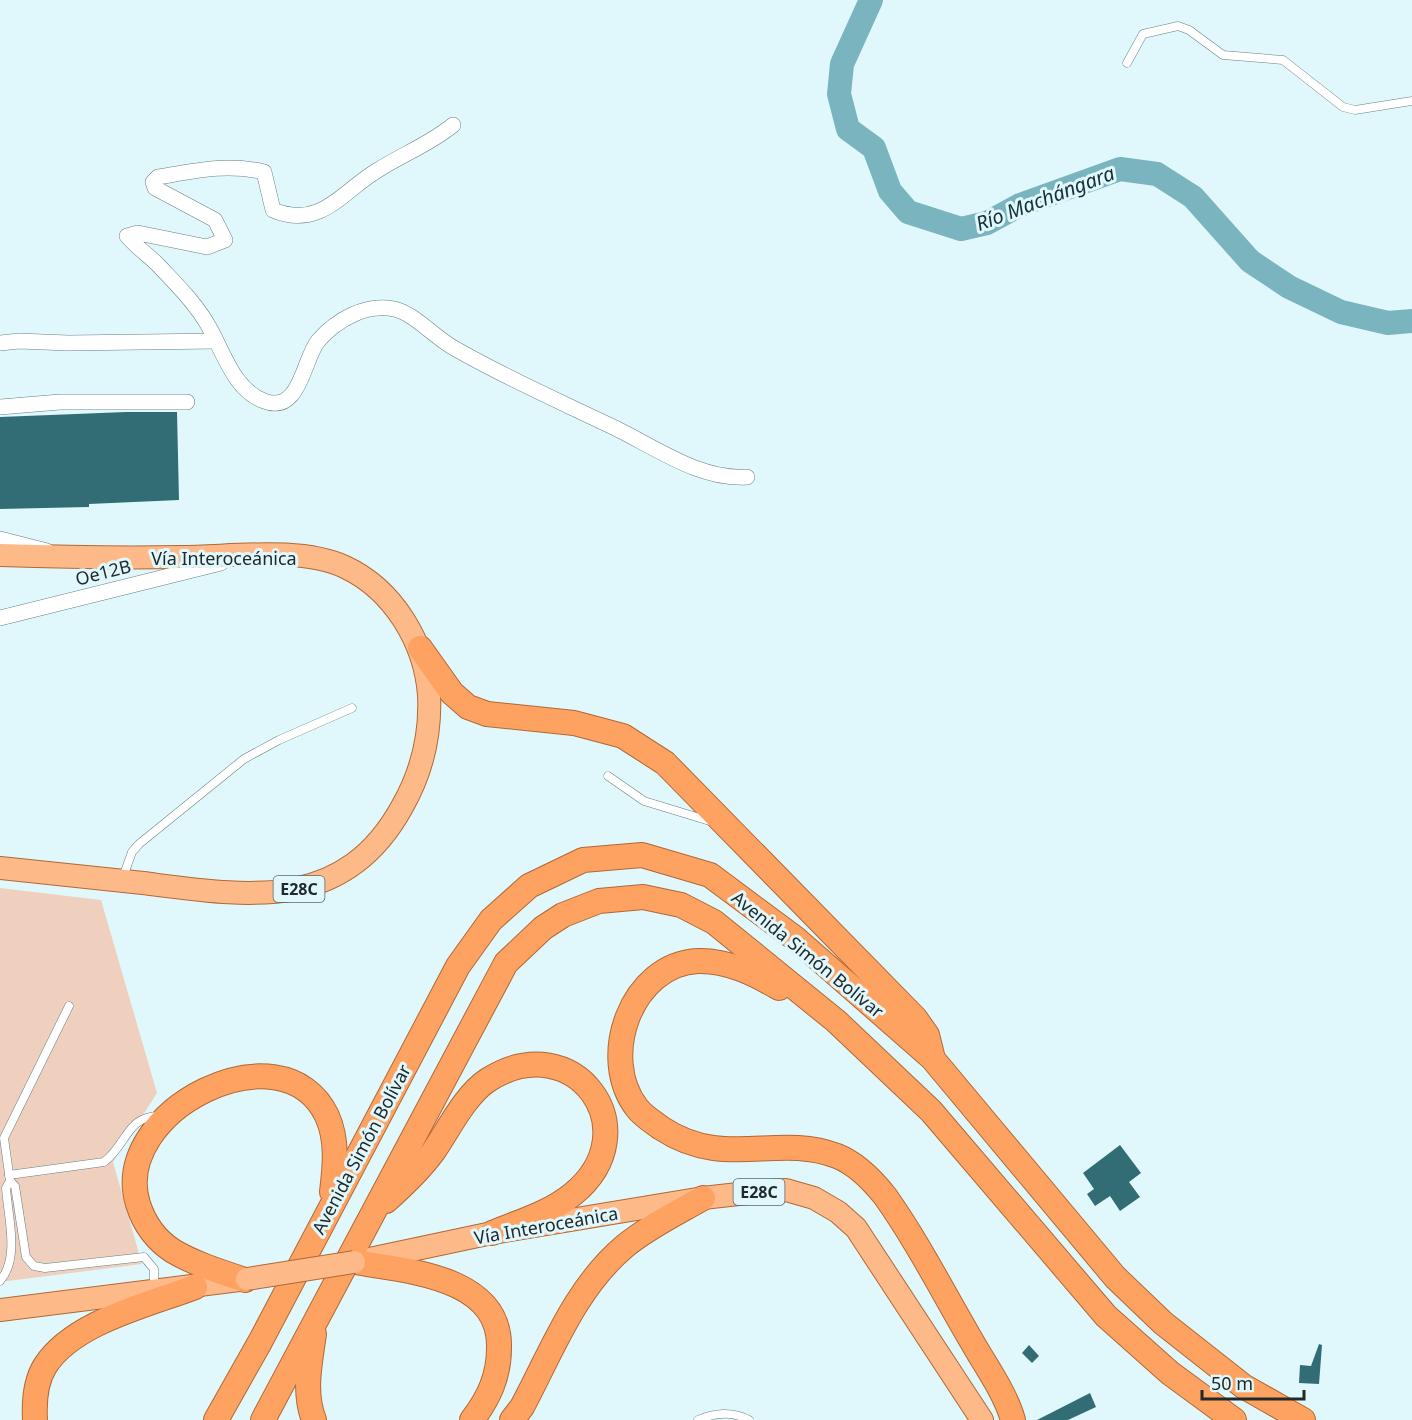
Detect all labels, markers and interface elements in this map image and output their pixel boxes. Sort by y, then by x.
water label: Río Machángara [972,159,1118,237]
street label: Vía Interoceánica [151,546,297,570]
street label: Oe12B [73,554,133,590]
road number: E28C [274,876,324,902]
street label: Avenida Simón Bolívar [727,885,889,1023]
street label: Avenida Simón Bolívar [306,1059,416,1238]
road number: E28C [734,1179,784,1205]
street label: Vía Interoceánica [472,1201,620,1249]
scale bar [1202,1363,1304,1401]
text: 50 m [1211,1371,1253,1395]

